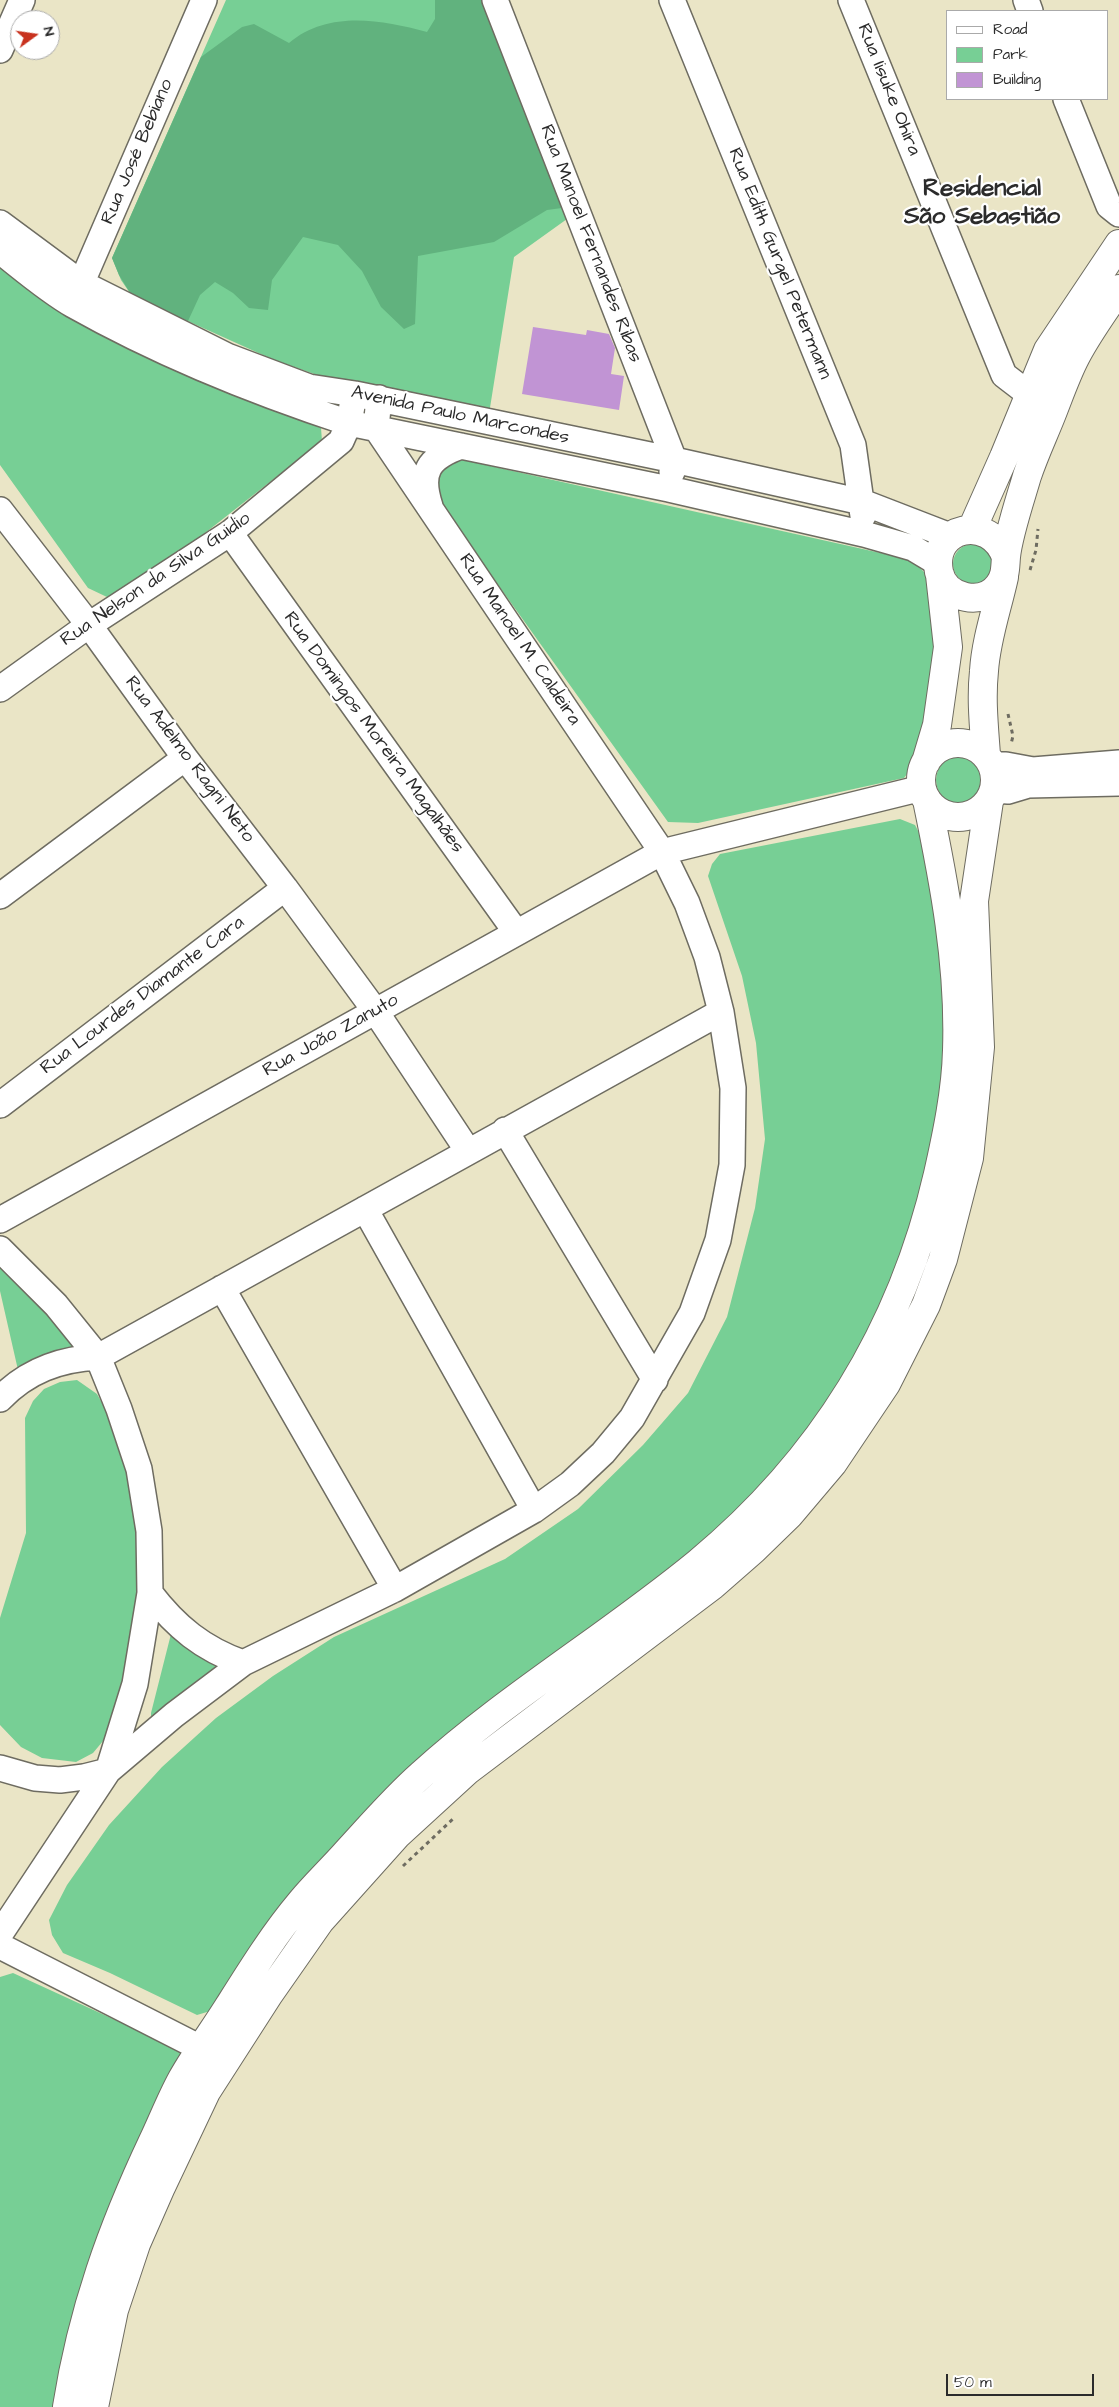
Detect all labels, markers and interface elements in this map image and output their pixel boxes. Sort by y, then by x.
north arrow [10,10,60,60]
legend [946,10,1109,100]
text: Road [993,19,1027,40]
street label: Rua Iisuke Ohira [851,21,925,159]
text: N [38,25,59,38]
text: Park [993,44,1028,65]
text: Building [993,69,1041,90]
street label: Rua José Bebiano [97,76,179,228]
street label: Rua Manoel Fernandes Ribas [534,122,646,366]
street label: Rua Edith Gurgel Petermann [722,145,836,383]
district label: Residencial São Sebastião [904,176,1060,232]
street label: Avenida Paulo Marcondes [349,382,571,450]
street label: Rua Nelson da Silva Guidio [57,508,255,652]
street label: Rua Manoel M. Caldeira [453,550,585,730]
street label: Rua Domingos Moreira Magalhães [278,608,468,858]
street label: Rua Adelmo Ragni Neto [119,672,259,848]
street label: Rua Lourdes Diamante Cara [37,912,249,1080]
street label: Rua João Zanuto [259,989,403,1083]
scale bar [949,2364,1096,2396]
text: 50 m [954,2372,992,2393]

